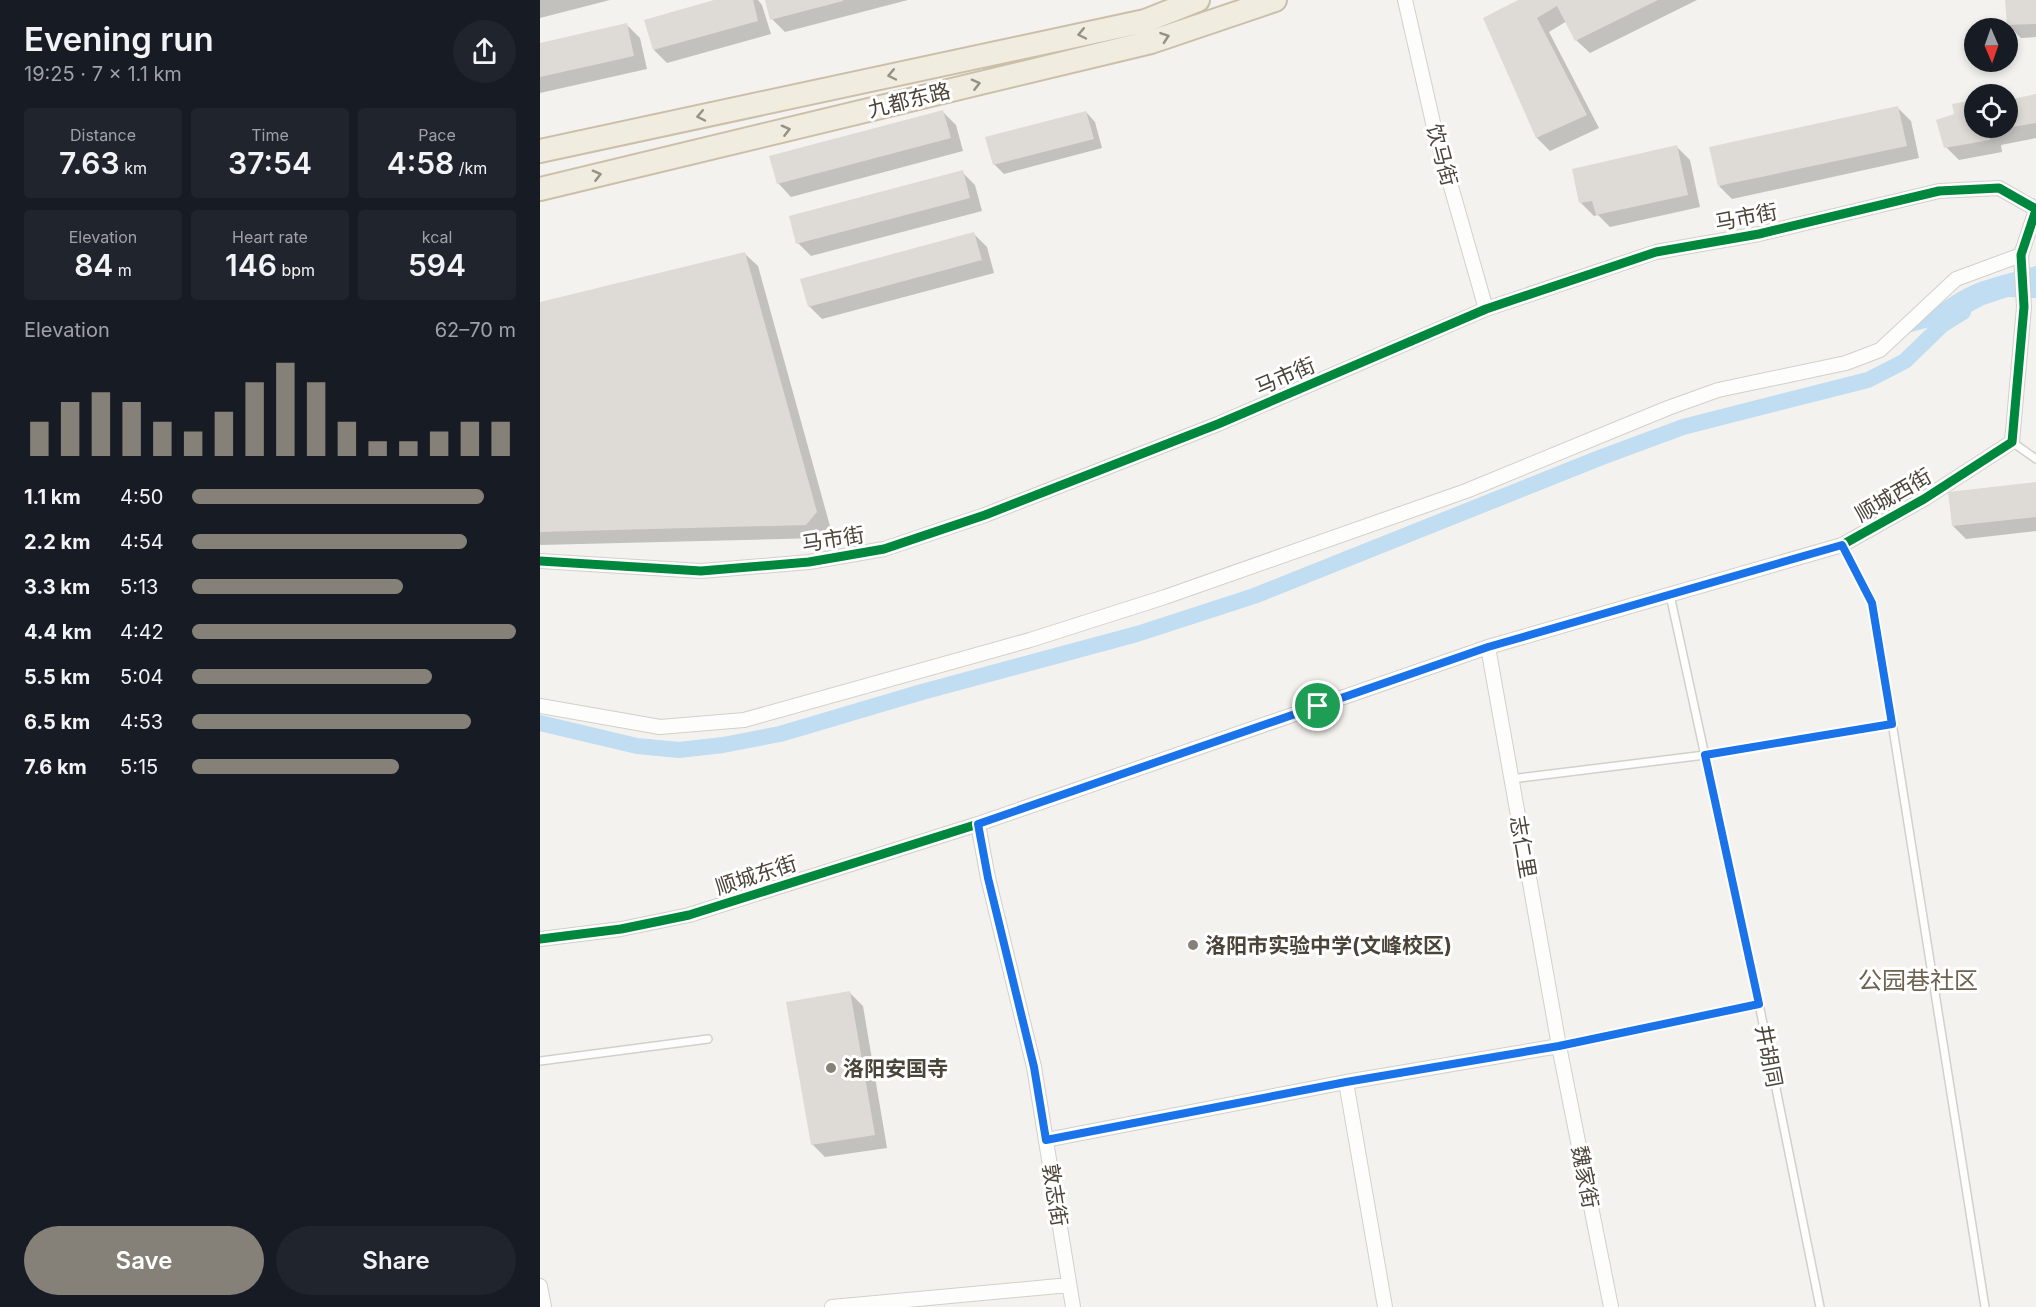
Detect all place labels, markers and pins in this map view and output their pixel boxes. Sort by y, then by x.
pin [1292,680,1343,731]
place label: 洛阳市实验中学(文峰校区) [1205,933,1452,958]
marker: 洛阳市实验中学(文峰校区) [1186,938,1200,952]
place label: 洛阳安国寺 [843,1056,948,1081]
marker: 洛阳安国寺 [824,1061,838,1075]

